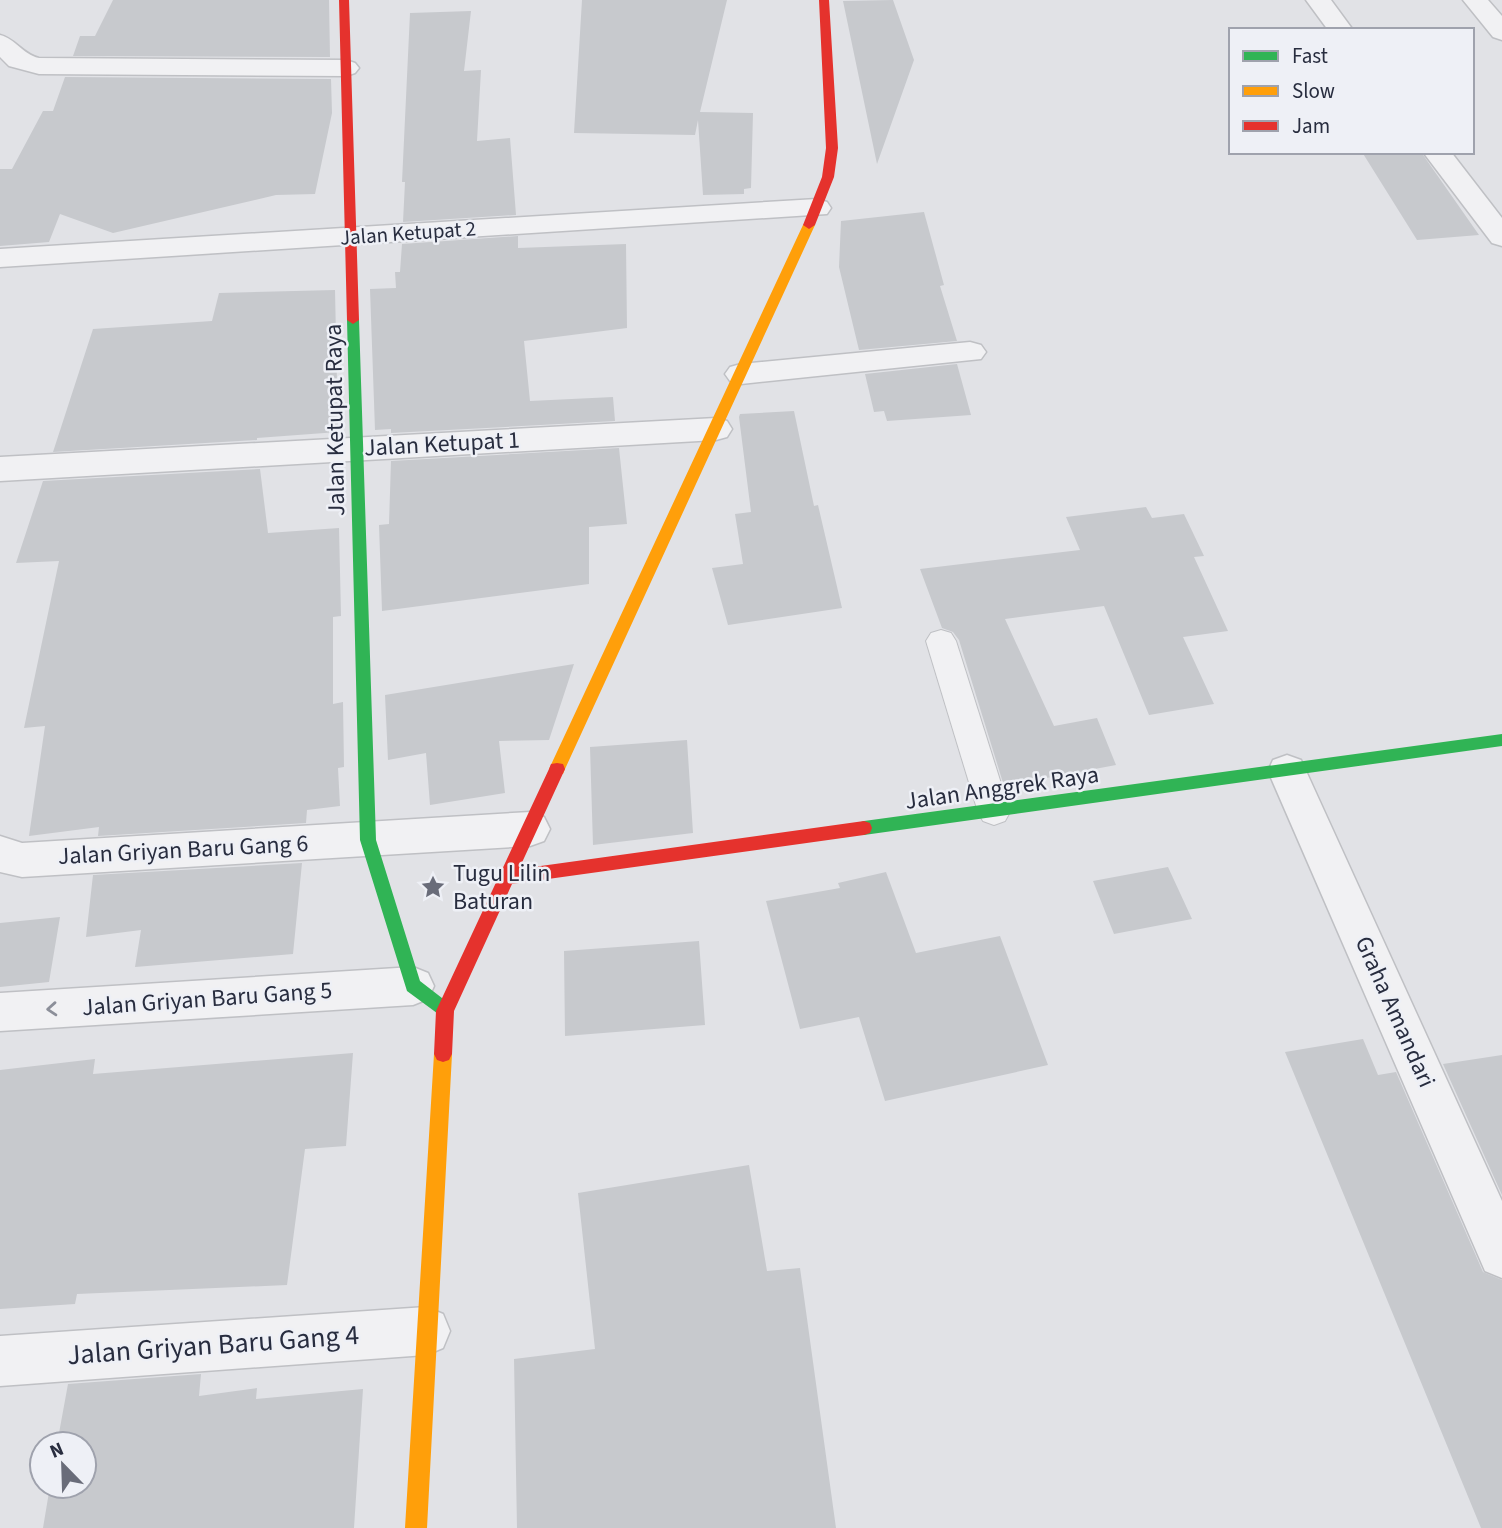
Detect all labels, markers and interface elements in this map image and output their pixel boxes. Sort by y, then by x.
legend [1229,28,1474,154]
text: Fast [1292,41,1328,71]
text: Slow [1292,76,1335,106]
text: Jam [1292,111,1330,141]
street label: Jalan Ketupat 2 [339,213,477,253]
street label: Jalan Ketupat Raya [316,323,354,517]
street label: Jalan Ketupat 1 [363,422,521,466]
street label: Jalan Anggrek Raya [903,757,1101,819]
street label: Jalan Griyan Baru Gang 6 [57,826,309,874]
place label: Tugu Lilin Baturan [453,856,550,919]
place icon: Tugu Lilin Baturan [419,873,447,901]
street label: Graha Amandari [1346,931,1444,1093]
street label: Jalan Griyan Baru Gang 5 [81,973,333,1025]
one-way arrow [46,1001,57,1016]
street label: Jalan Griyan Baru Gang 4 [66,1315,360,1375]
north arrow [28,1430,98,1500]
text: N [46,1436,68,1466]

